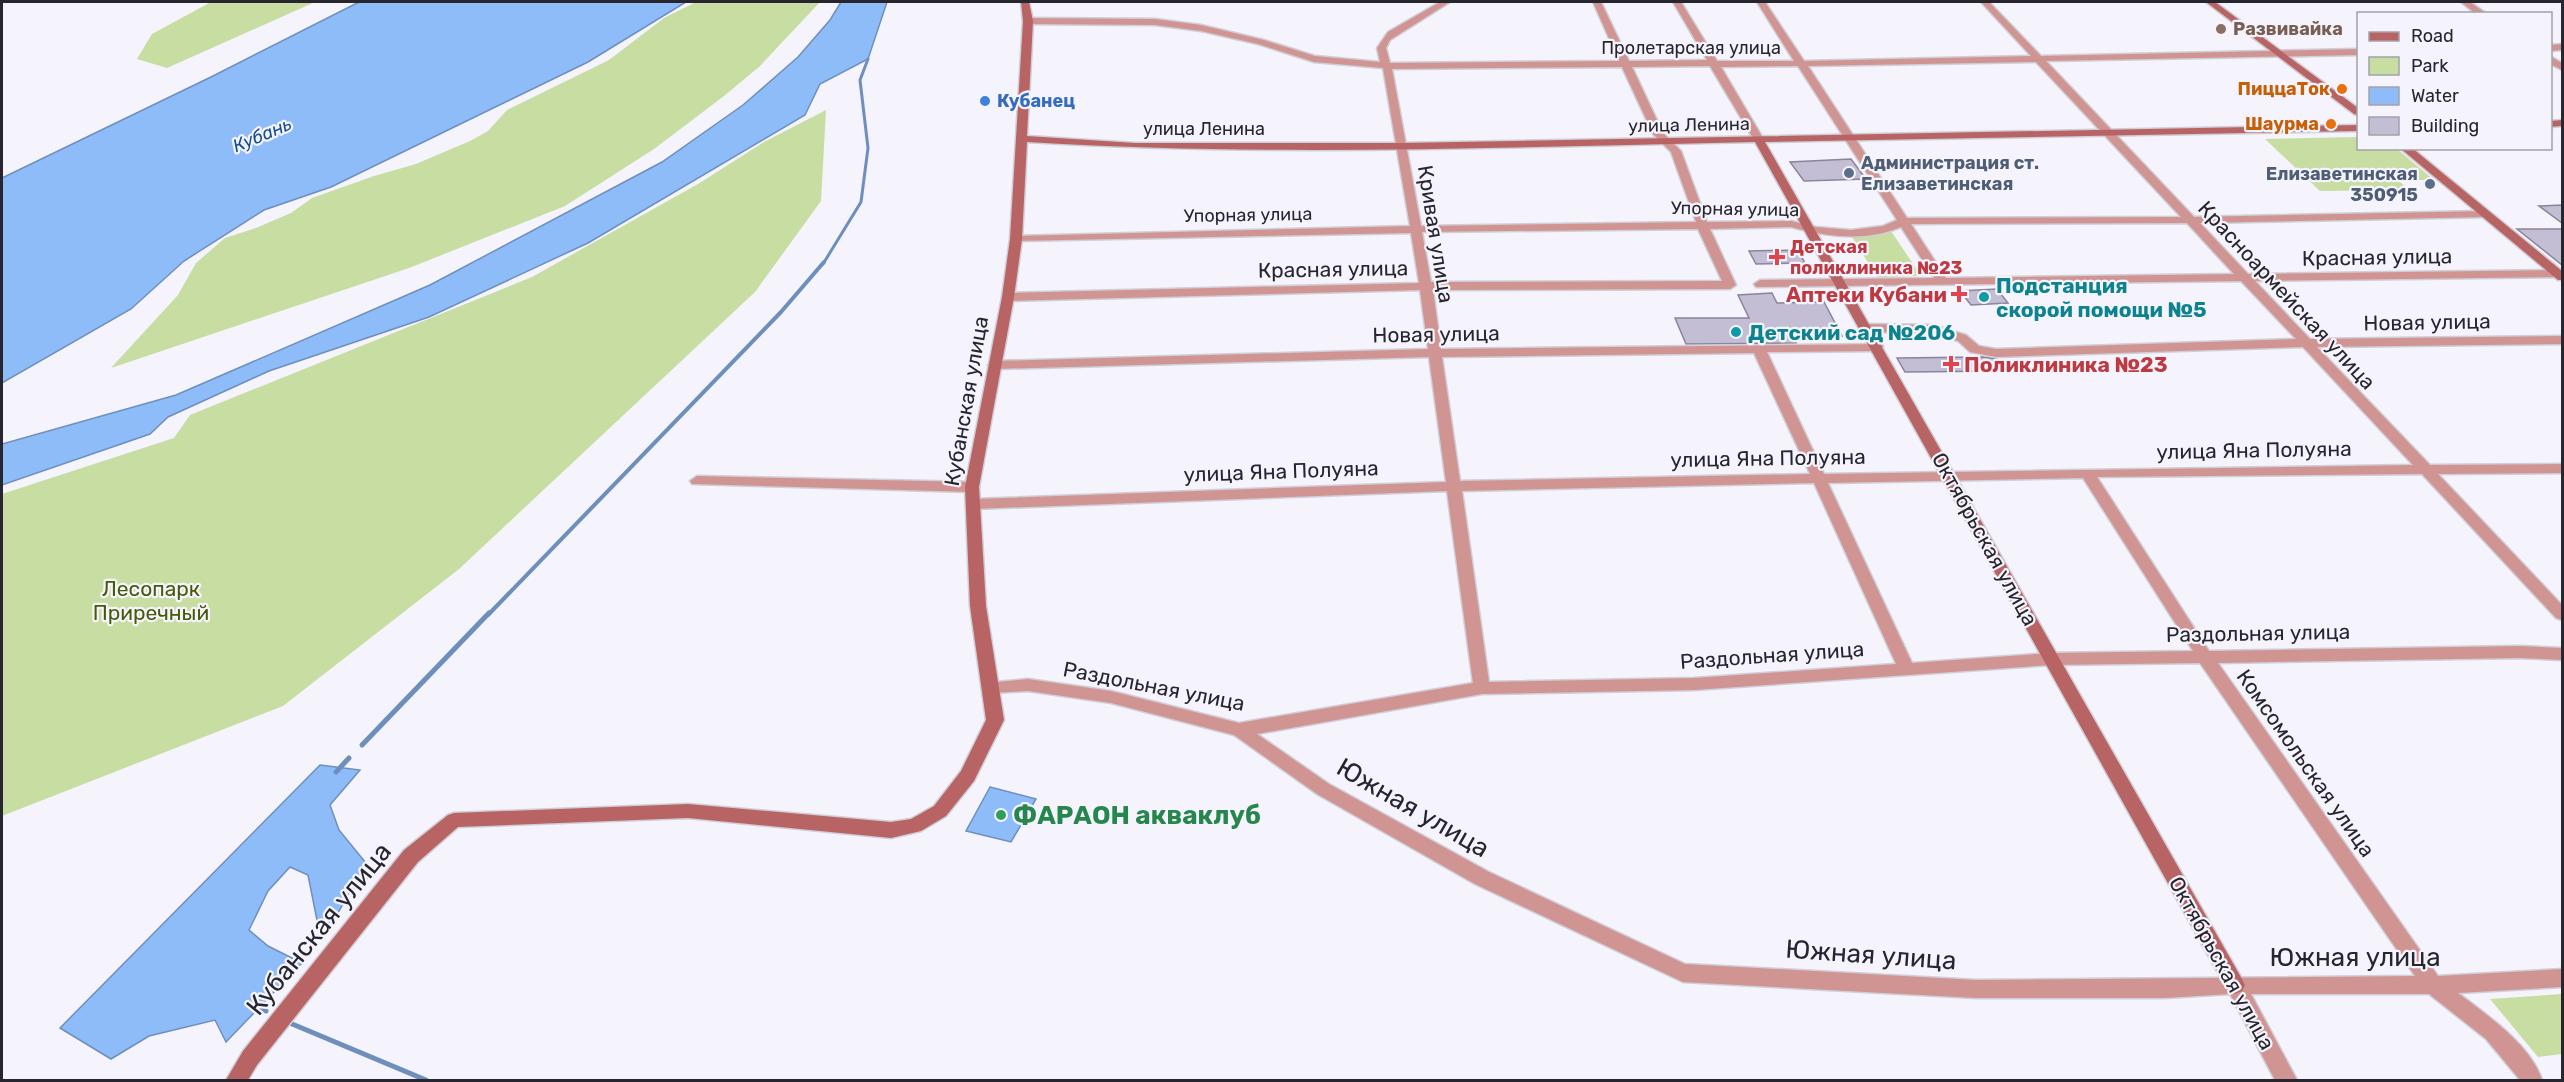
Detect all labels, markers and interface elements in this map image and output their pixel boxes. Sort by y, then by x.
legend [2357,12,2552,150]
place label: Развивайка [2233,18,2343,40]
marker: Развивайка [2214,22,2228,36]
text: Road [2411,25,2454,47]
street label: Пролетарская улица [1601,37,1781,59]
text: Park [2411,55,2449,77]
place label: ПиццаТок [2238,78,2330,100]
marker: ПиццаТок [2335,82,2349,96]
text: Water [2411,85,2459,107]
place label: Кубанец [997,90,1075,112]
marker: Кубанец [978,94,992,108]
water label: Кубань [229,113,295,157]
street label: улица Ленина [1628,113,1750,137]
place label: Шаурма [2245,113,2319,135]
text: Building [2411,115,2479,137]
marker: Шаурма [2324,117,2338,131]
street label: улица Ленина [1143,118,1265,140]
place label: Администрация ст. Елизаветинская [1861,152,2039,195]
street label: Кривая улица [1413,163,1459,305]
place label: Елизаветинская 350915 [2266,163,2418,206]
marker: Администрация ст. Елизаветинская [1842,166,1856,180]
marker: Елизаветинская 350915 [2423,177,2437,191]
street label: Красноармейская улица [2193,196,2381,394]
street label: Упорная улица [1671,197,1799,221]
street label: Упорная улица [1184,203,1312,227]
place label: Детская поликлиника №23 [1790,236,1963,279]
street label: Красная улица [2302,243,2452,271]
marker: Детская поликлиника №23 [1768,248,1786,266]
street label: Красная улица [1258,255,1408,283]
place label: Подстанция скорой помощи №5 [1996,273,2207,322]
place label: Аптеки Кубани [1786,282,1947,307]
marker: Аптеки Кубани [1952,287,1966,301]
marker: Подстанция скорой помощи №5 [1977,290,1991,304]
street label: Новая улица [2363,308,2491,336]
street label: Кубанская улица [939,314,993,488]
street label: Новая улица [1372,320,1500,348]
place label: Детский сад №206 [1748,320,1955,345]
marker: Детский сад №206 [1729,325,1743,339]
place label: Поликлиника №23 [1964,352,2168,377]
marker: Поликлиника №23 [1942,355,1960,373]
street label: улица Яна Полуяна [2156,436,2352,464]
street label: улица Яна Полуяна [1670,444,1866,472]
street label: Октябрьская улица [1927,448,2043,630]
street label: улица Яна Полуяна [1183,455,1379,487]
park label: Лесопарк Приречный [93,576,209,625]
street label: Раздольная улица [2166,619,2350,647]
street label: Раздольная улица [1679,636,1865,674]
street label: Раздольная улица [1061,656,1247,716]
street label: Комсомольская улица [2232,664,2380,862]
street label: Южная улица [1331,752,1495,864]
place label: ФАРАОН акваклуб [1013,800,1261,831]
marker: ФАРАОН акваклуб [994,808,1008,822]
street label: Кубанская улица [240,837,398,1021]
street label: Октябрьская улица [2164,872,2280,1054]
street label: Южная улица [1785,934,1957,976]
street label: Южная улица [2269,942,2441,973]

